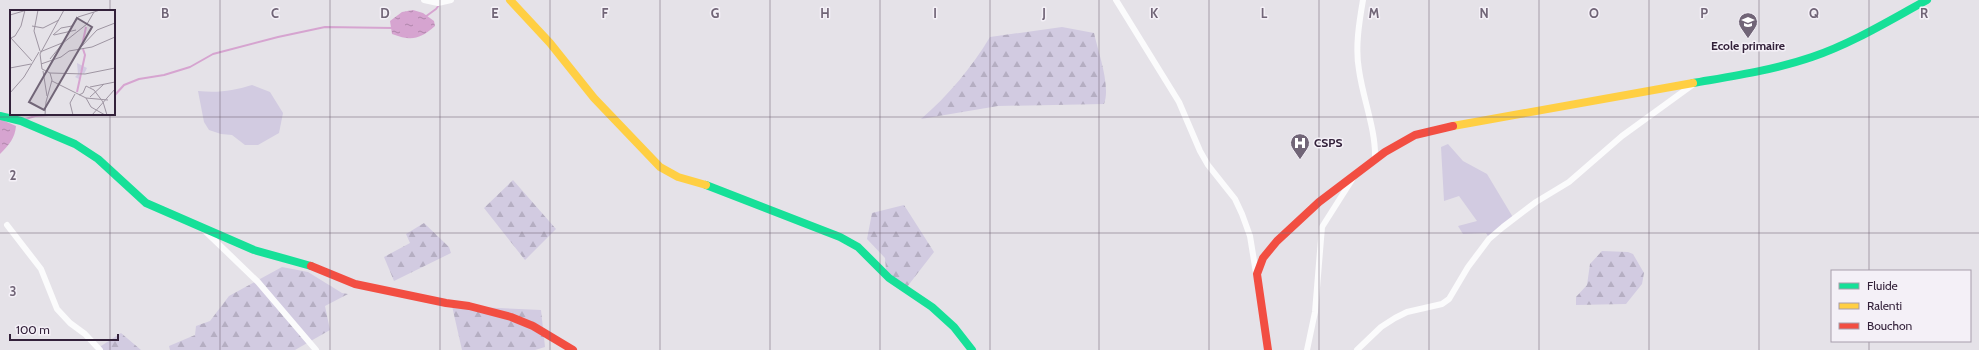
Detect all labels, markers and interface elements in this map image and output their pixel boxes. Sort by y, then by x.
text: B [161,5,169,21]
text: C [271,5,279,21]
text: D [380,5,390,21]
text: E [491,5,499,21]
text: F [602,5,609,21]
text: G [711,5,720,21]
text: H [820,5,830,21]
text: I [933,5,937,21]
text: J [1041,5,1046,21]
text: K [1150,5,1159,21]
text: L [1261,5,1268,21]
text: M [1369,5,1380,21]
text: N [1479,5,1489,21]
text: O [1589,5,1599,21]
text: P [1700,5,1708,21]
text: Q [1809,5,1819,21]
text: R [1920,5,1928,21]
inset map [10,10,115,115]
school or university icon: Ecole primaire [1737,11,1759,39]
place label: Ecole primaire [1711,38,1785,53]
hospital icon: CSPS [1289,132,1311,160]
place label: CSPS [1314,135,1342,150]
text: 2 [10,167,17,183]
legend [1831,270,1971,342]
text: Fluide [1867,278,1898,293]
text: 3 [9,283,17,299]
text: Ralenti [1867,298,1902,313]
scale bar [10,316,118,342]
text: Bouchon [1867,318,1913,333]
text: 100 m [16,322,50,337]

